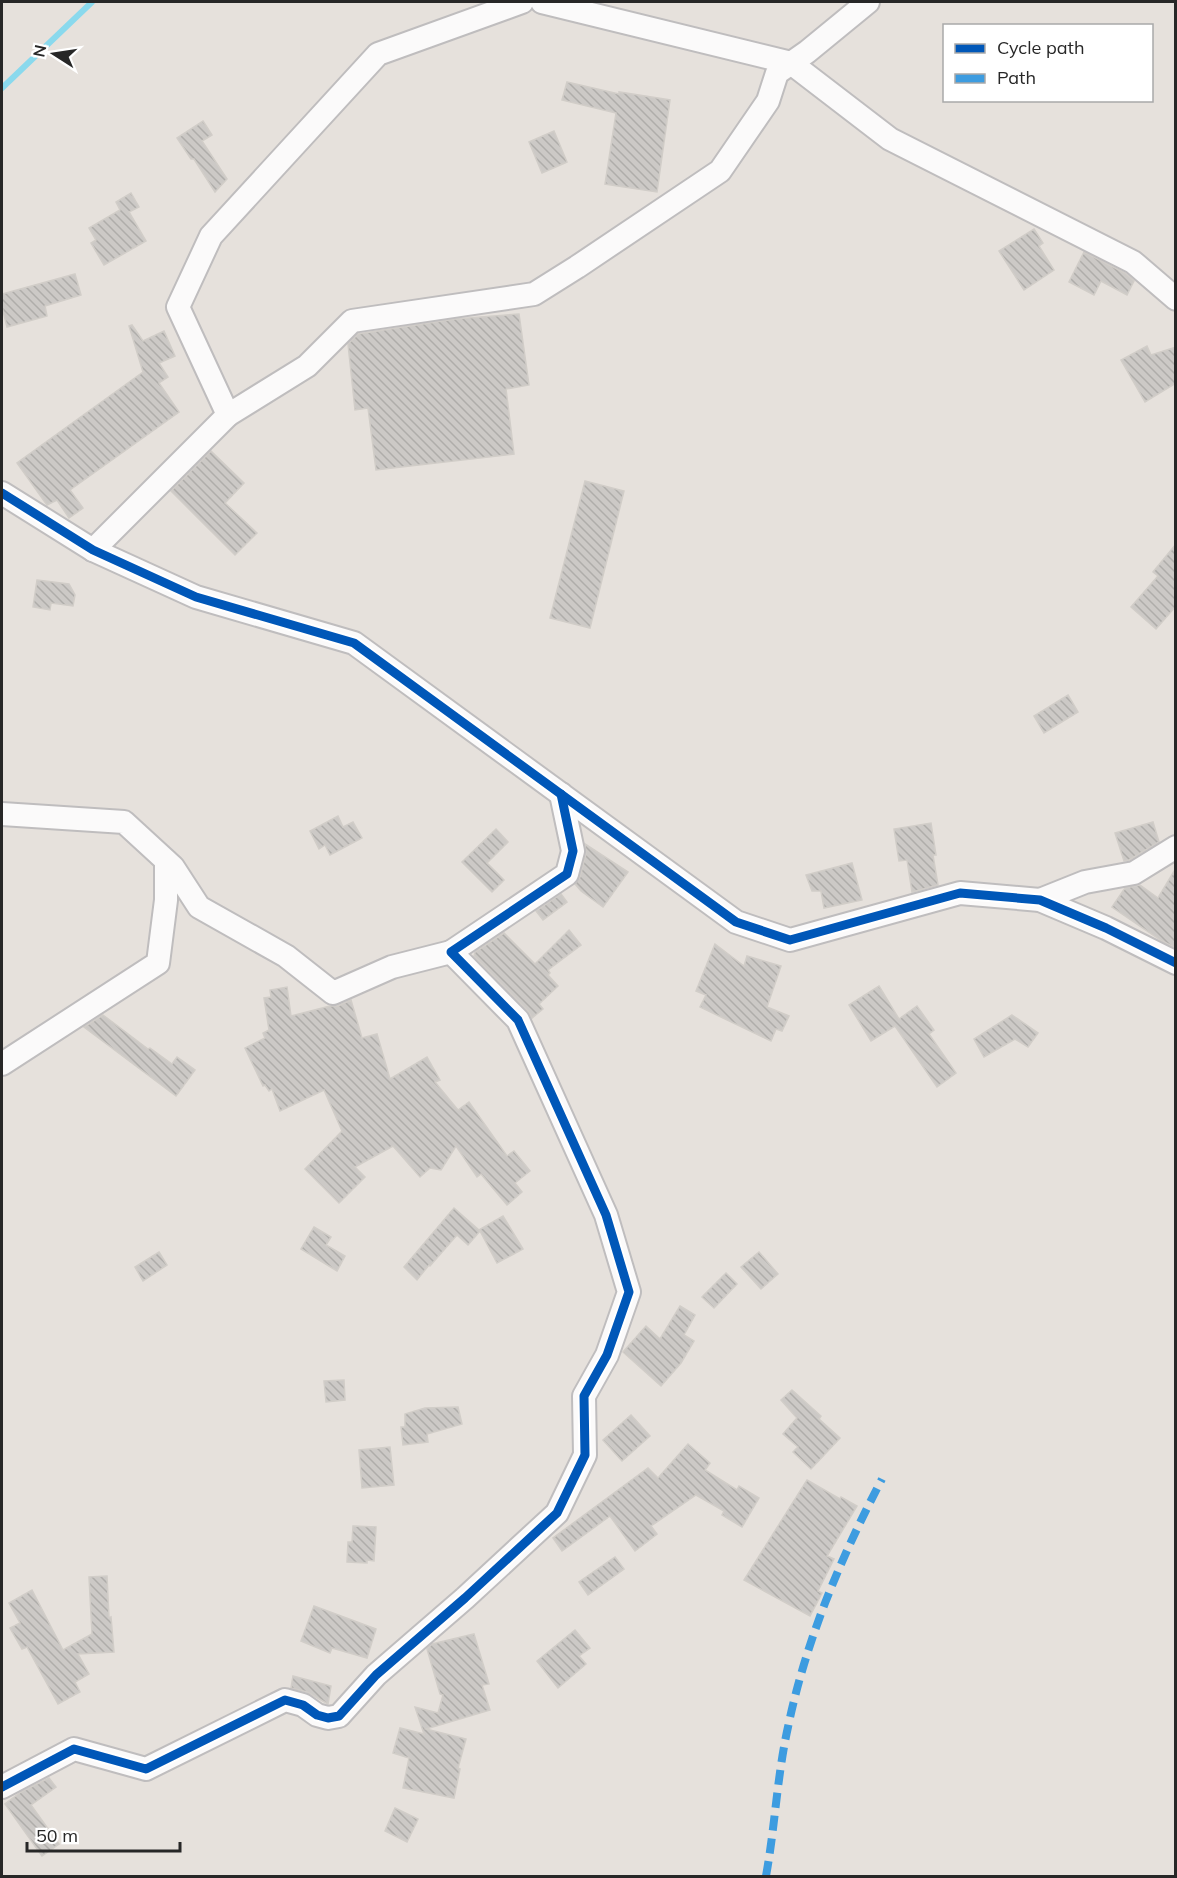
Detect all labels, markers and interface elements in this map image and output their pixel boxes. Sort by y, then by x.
north arrow [24,24,84,84]
legend [943,24,1153,102]
text: Cycle path [997,36,1084,59]
text: N [28,43,50,59]
text: Path [997,66,1036,89]
scale bar [27,1815,180,1853]
text: 50 m [36,1824,78,1847]

